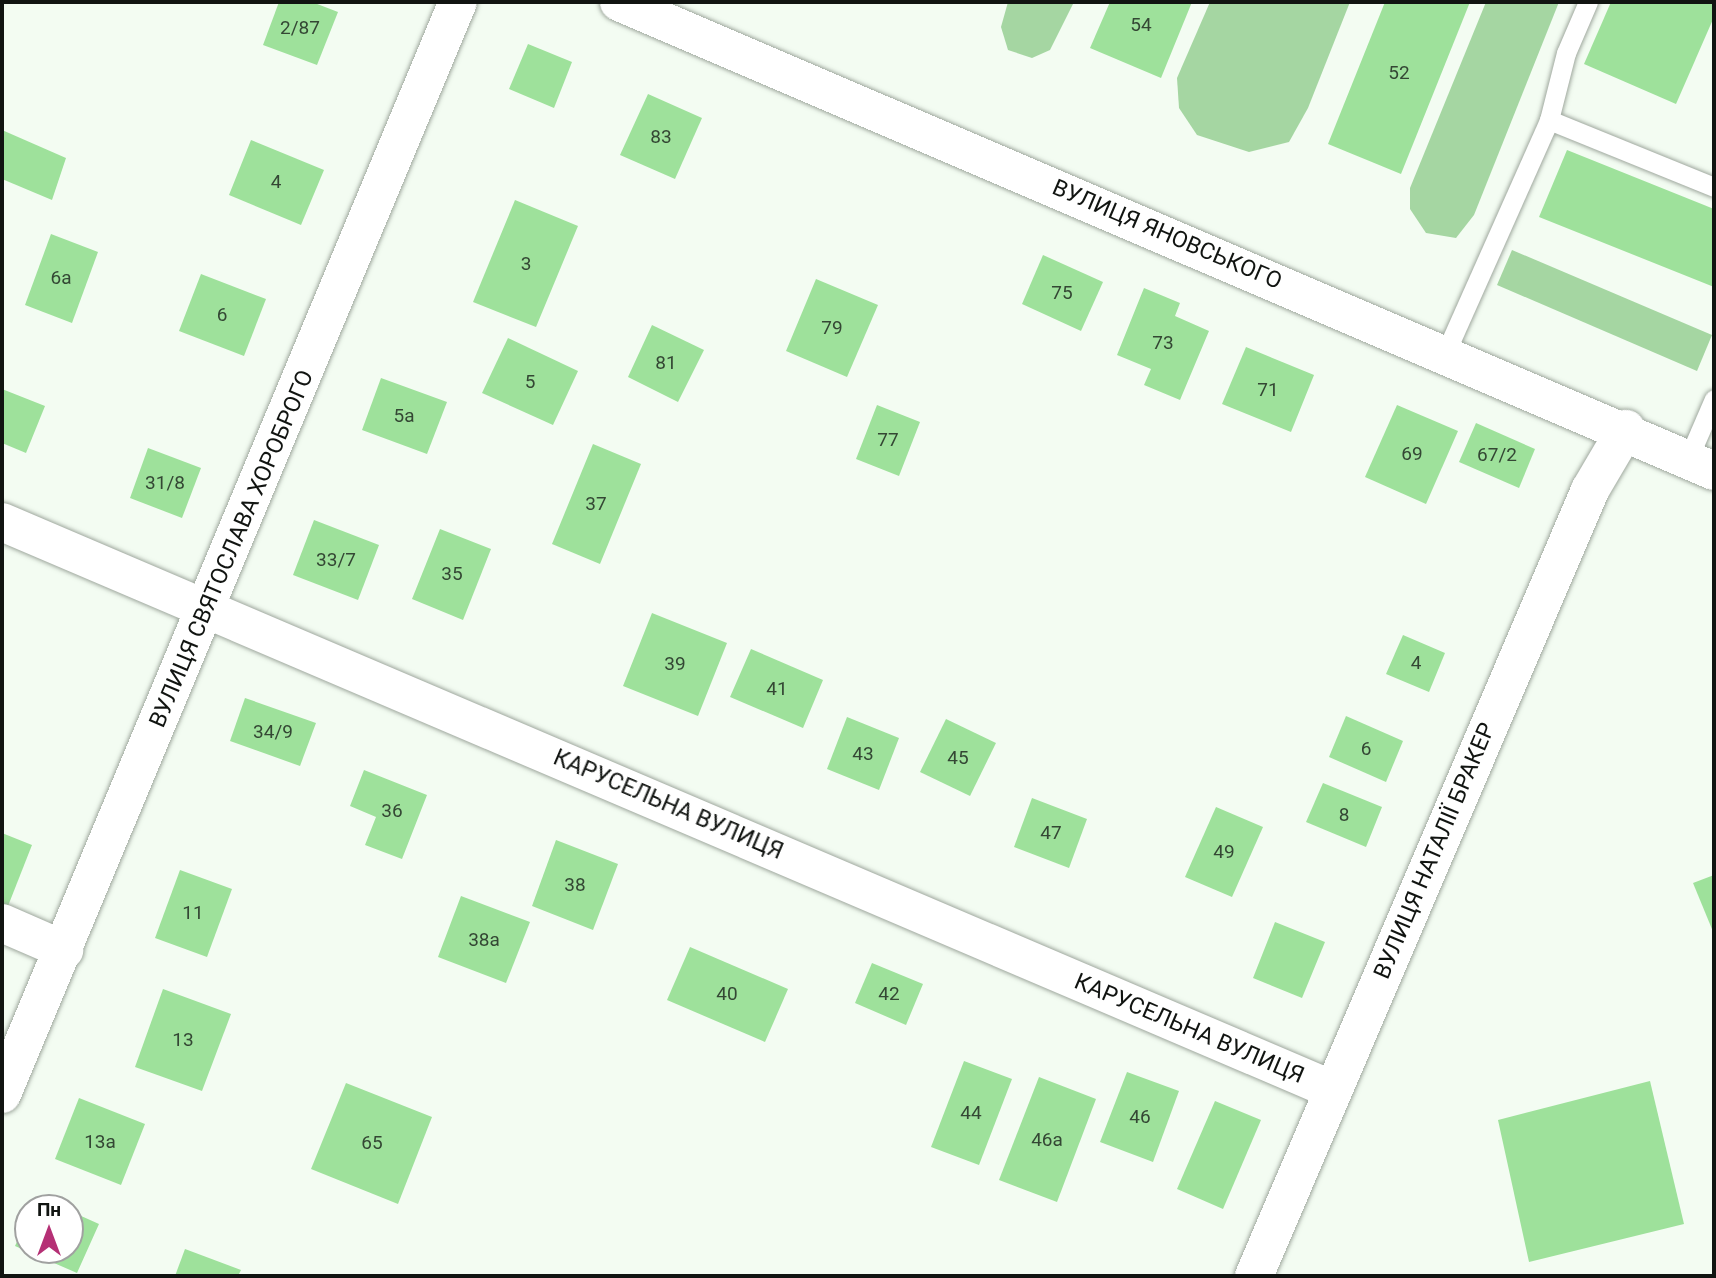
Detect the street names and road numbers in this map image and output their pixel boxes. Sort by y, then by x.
street label: ВУЛИЦЯ ЯНОВСЬКОГО [1048,174,1286,296]
street label: ВУЛИЦЯ СВЯТОСЛАВА ХОРОБРОГО [144,366,320,732]
street label: ВУЛИЦЯ НАТАЛІЇ БРАКЕР [1368,719,1502,983]
street label: КАРУСЕЛЬНА ВУЛИЦЯ [549,744,787,866]
street label: КАРУСЕЛЬНА ВУЛИЦЯ [1070,968,1308,1090]

